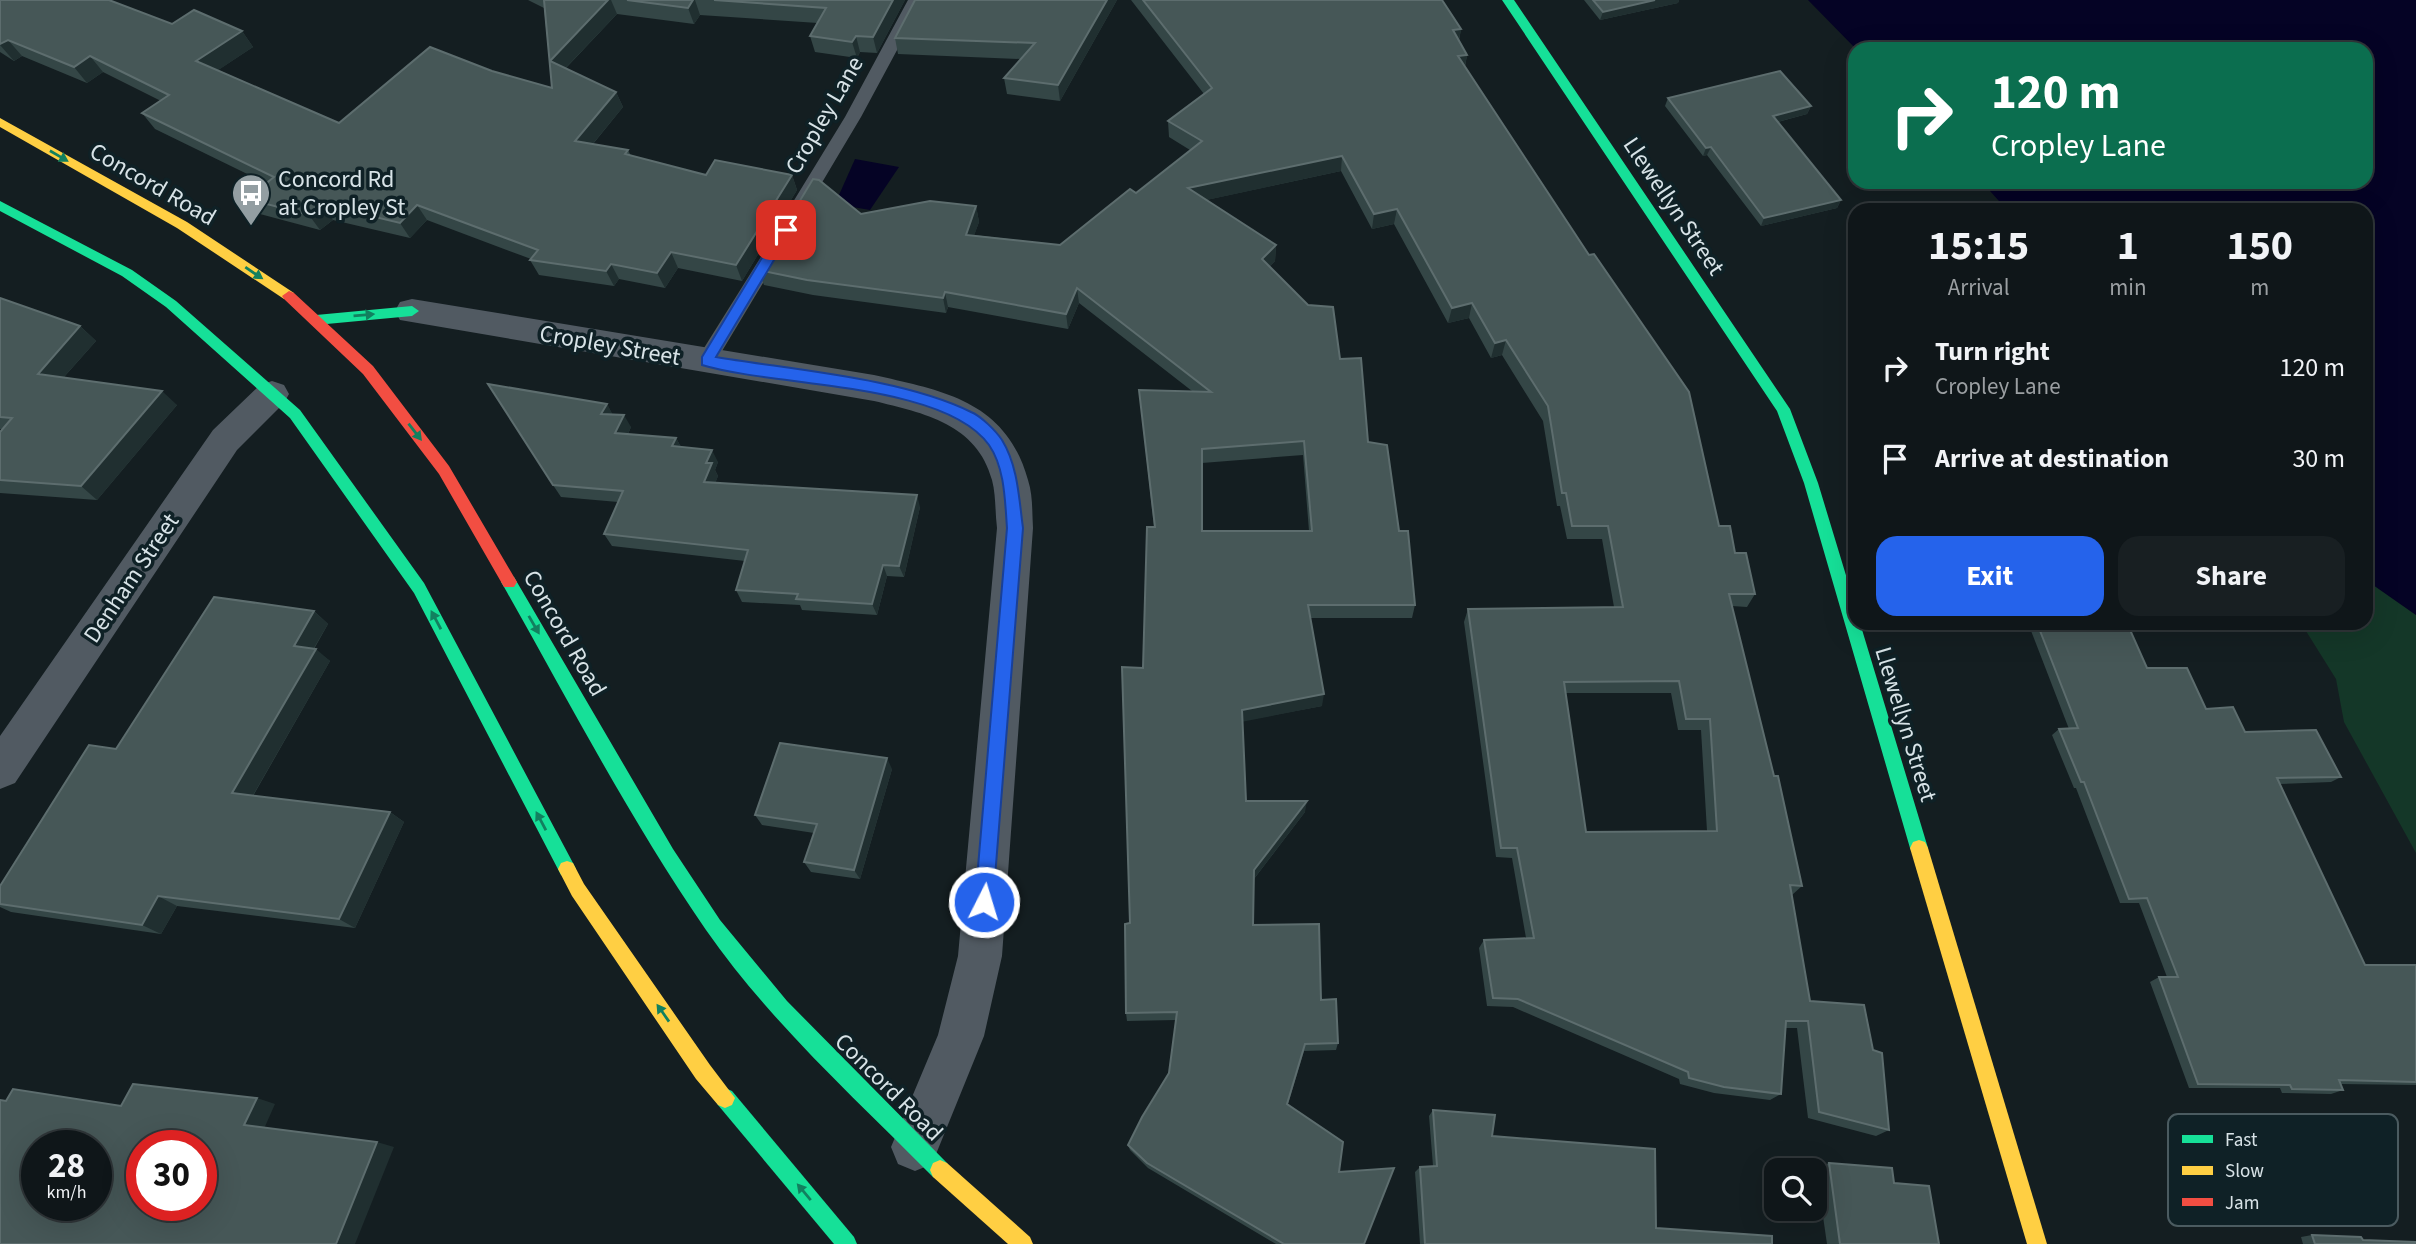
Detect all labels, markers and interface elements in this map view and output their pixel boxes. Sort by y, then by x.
street label: Cropley Lane [777,50,872,181]
text: 120 m [1991,58,2120,128]
icon: right [1876,70,1967,161]
text: Cropley Lane [1991,123,2166,169]
street label: Llewellyn Street [1614,130,1733,283]
street label: Concord Road [83,134,223,235]
one-way arrow [50,149,69,162]
place label: Concord Rd at Cropley St [278,162,405,225]
bus stop icon: Concord Rd at Cropley St [230,172,272,227]
pin [756,200,816,260]
icon: arrive [767,211,805,249]
text: 15:15 [1928,216,2029,276]
text: 1 [2117,216,2139,276]
text: 150 [2226,216,2293,276]
one-way arrow [245,266,263,280]
text: Arrival [1948,271,2010,304]
text: min [2109,271,2147,304]
text: m [2250,271,2269,304]
one-way arrow [353,309,375,320]
street label: Cropley Street [537,316,683,375]
text: Turn right [1935,333,2050,370]
icon: right [1876,349,1914,387]
text: 120 m [2279,349,2345,386]
text: Cropley Lane [1935,370,2061,403]
one-way arrow [407,422,422,440]
icon: arrive [1876,440,1914,478]
text: Arrive at destination [1935,440,2169,477]
text: 30 m [2292,440,2345,477]
street label: Denham Street [75,506,188,650]
button: Exit [1876,536,2104,616]
button: Share [2118,536,2345,616]
street label: Concord Road [514,563,615,703]
one-way arrow [430,610,441,630]
one-way arrow [528,615,540,635]
street label: Llewellyn Street [1865,642,1946,806]
one-way arrow [536,811,547,831]
position arrow [947,865,1021,939]
one-way arrow [656,1004,670,1022]
street label: Concord Road [826,1025,951,1150]
legend [2168,1114,2398,1226]
text: Fast [2225,1127,2258,1154]
speed limit sign: 30 [126,1130,217,1221]
text: 28 [48,1141,85,1191]
map controls [1764,1158,1827,1221]
button: search [1764,1158,1827,1221]
text: Slow [2225,1158,2264,1185]
text: km/h [47,1180,86,1205]
one-way arrow [796,1183,811,1201]
text: Jam [2225,1190,2259,1217]

